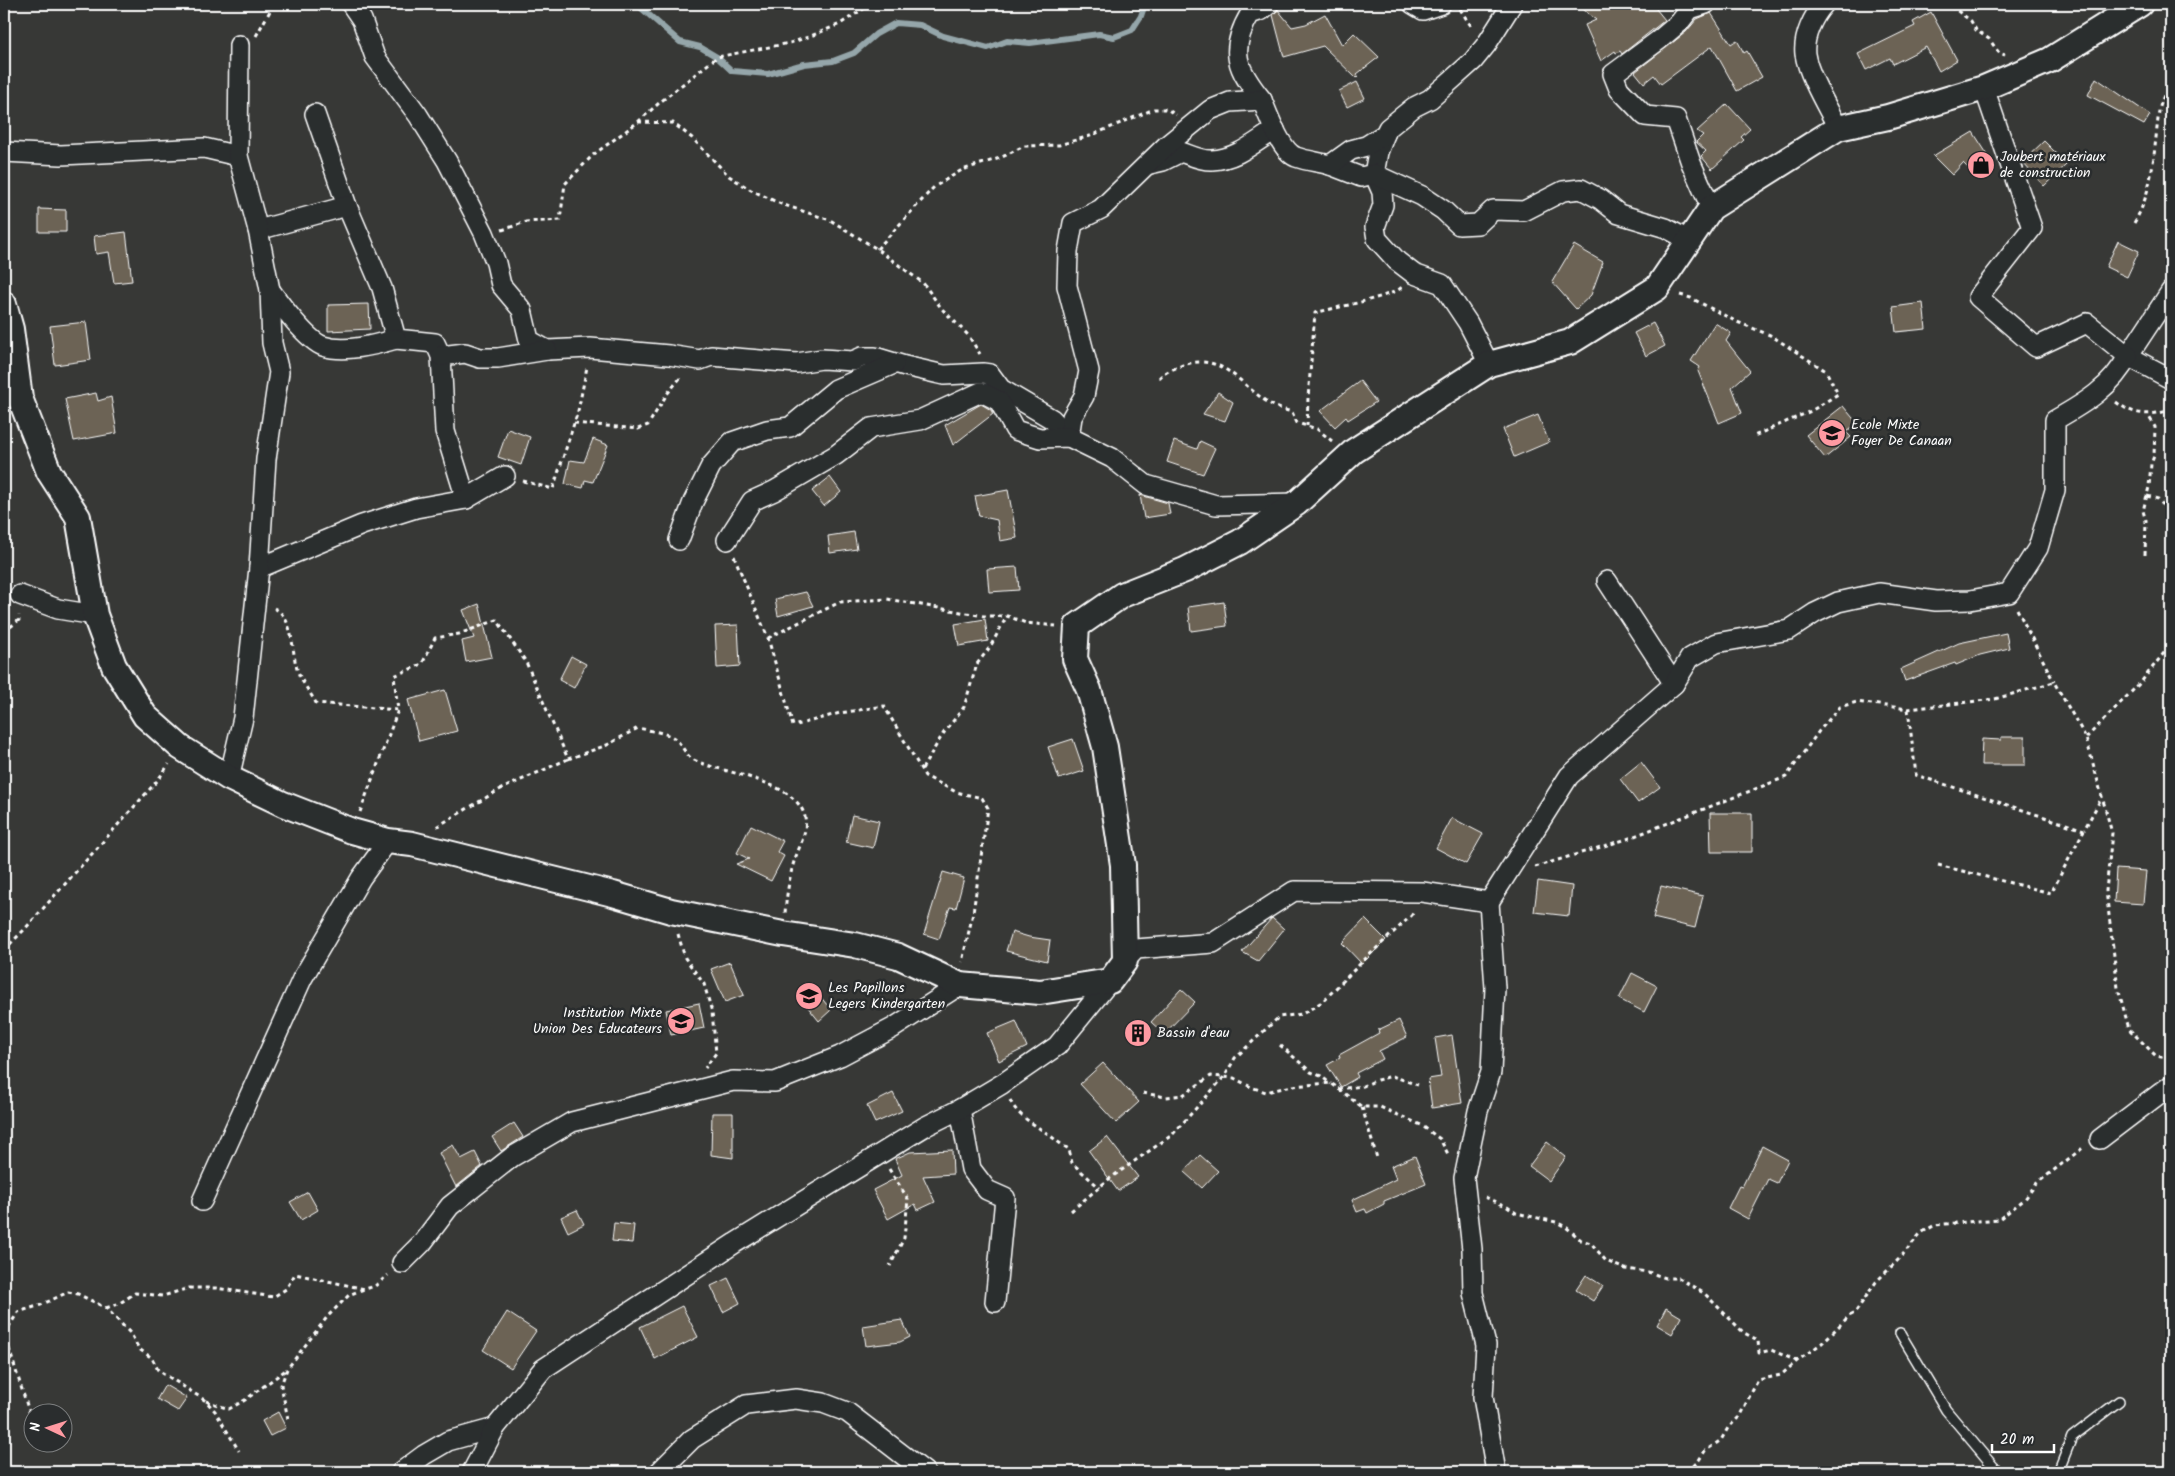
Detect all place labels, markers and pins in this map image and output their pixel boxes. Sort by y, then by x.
place label: Joubert matériaux de construction [2000,146,2106,184]
shop icon: Joubert matériaux de construction [1966,150,1996,180]
place label: Ecole Mixte Foyer De Canaan [1851,414,1952,452]
school or university icon: Ecole Mixte Foyer De Canaan [1817,418,1847,448]
place label: Les Papillons Legers Kindergarten [828,977,945,1015]
school or university icon: Les Papillons Legers Kindergarten [794,981,824,1011]
place label: Institution Mixte Union Des Educateurs [533,1002,663,1040]
school or university icon: Institution Mixte Union Des Educateurs [666,1006,696,1036]
building icon: Bassin d'eau [1123,1018,1153,1048]
place label: Bassin d'eau [1157,1022,1230,1044]

